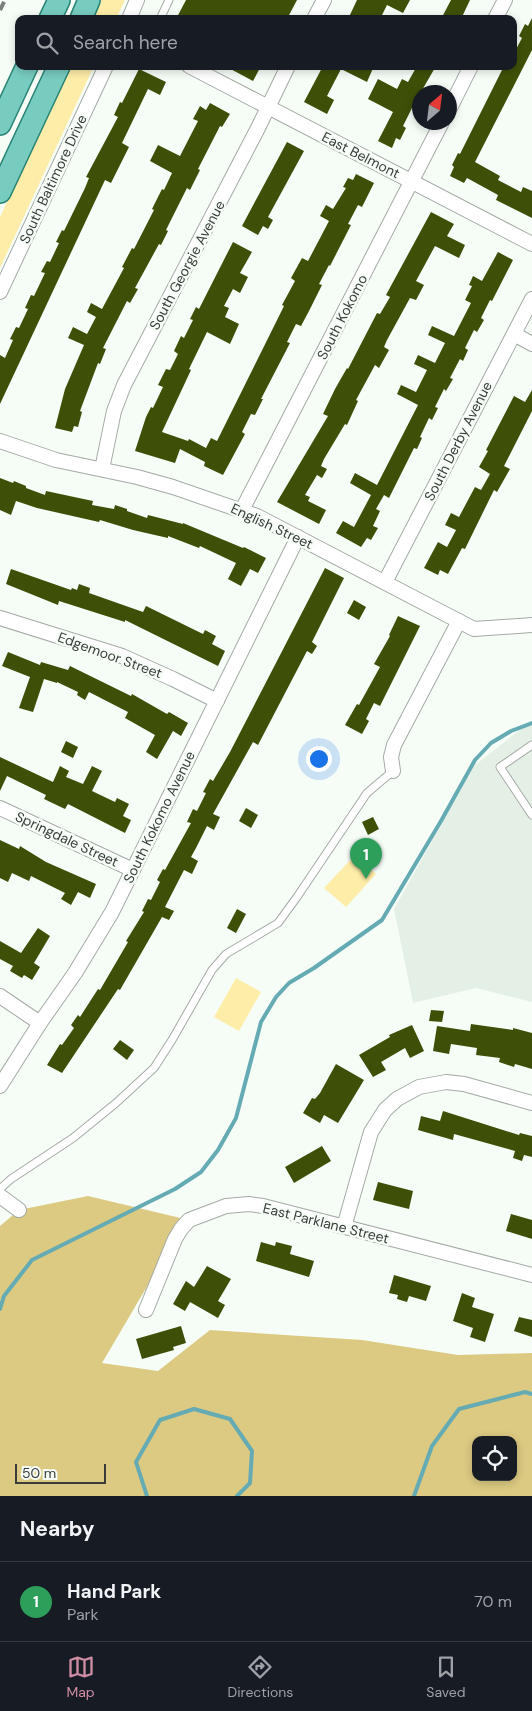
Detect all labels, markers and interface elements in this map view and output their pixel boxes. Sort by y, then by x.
search box [15,15,517,70]
icon: search [33,29,61,57]
text: Search here [73,30,178,55]
north arrow [412,85,457,130]
street label: South Baltimore Drive [15,112,91,246]
street label: East Belmont [319,128,403,182]
street label: South Georgie Avenue [145,197,229,333]
street label: South Kokomo [313,271,371,363]
street label: South Derby Avenue [420,378,496,504]
street label: English Street [228,499,316,553]
street label: Edgemoor Street [55,628,165,682]
your location [306,746,332,772]
street label: South Kokomo Avenue [119,748,199,886]
street label: Springdale Street [12,807,122,871]
pin: 1 [350,838,382,879]
street label: East Parklane Street [261,1199,391,1247]
map controls [472,1436,517,1481]
button: locate [472,1436,517,1481]
scale bar [15,1461,106,1484]
text: 50 m [22,1464,56,1482]
text: Nearby [20,1515,94,1543]
text: Hand Park [67,1579,161,1604]
text: 1 [33,1591,39,1612]
text: 70 m [474,1591,512,1612]
text: Park [67,1604,99,1625]
tab: Map [66,1653,95,1701]
tab: Directions [228,1653,293,1701]
tab: Saved [426,1653,466,1701]

